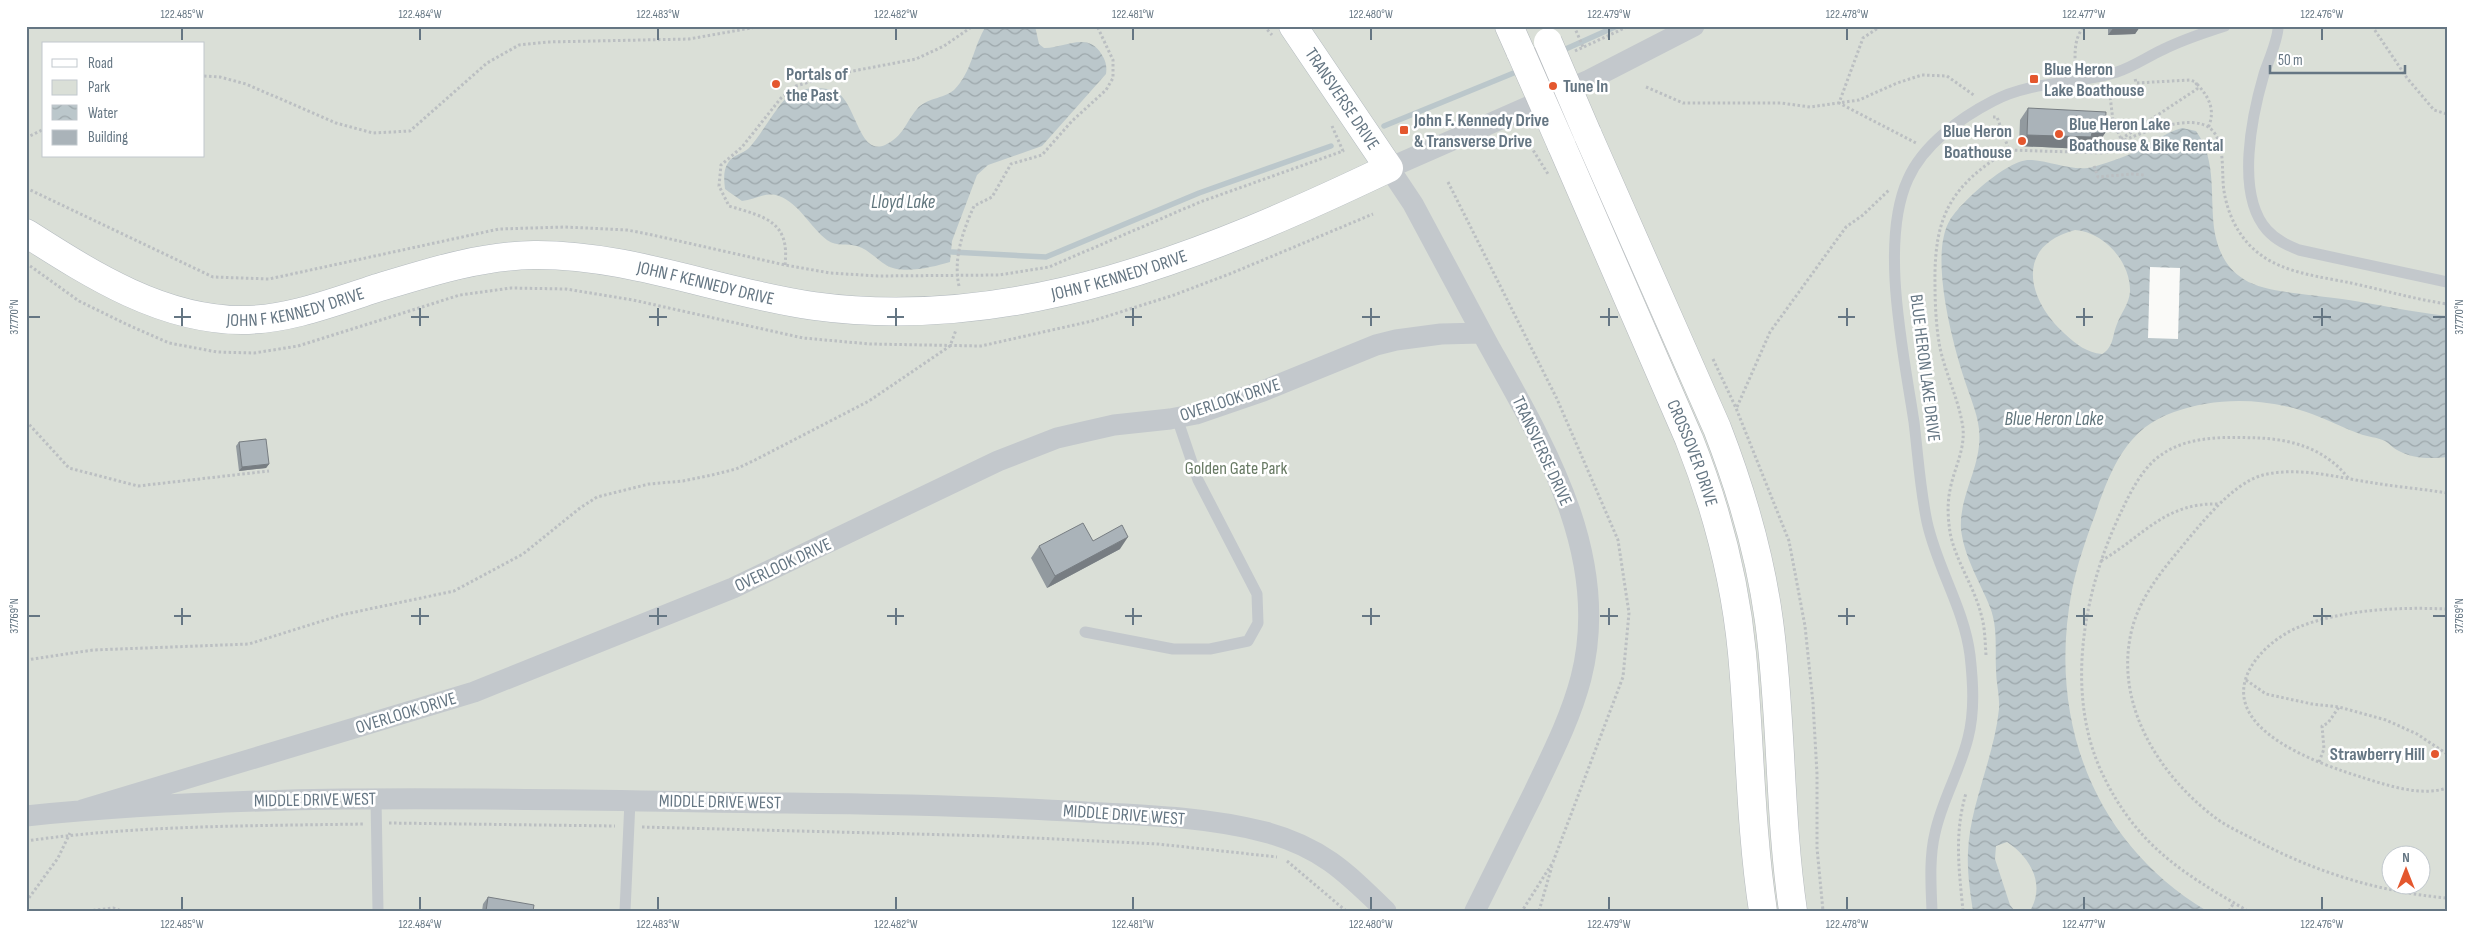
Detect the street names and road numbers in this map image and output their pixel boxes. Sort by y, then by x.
street label: TRANSVERSE DRIVE [1300,44,1384,154]
street label: JOHN F KENNEDY DRIVE [1048,245,1190,305]
street label: JOHN F KENNEDY DRIVE [634,256,776,309]
street label: JOHN F KENNEDY DRIVE [225,283,367,331]
street label: BLUE HERON LAKE DRIVE [1906,293,1944,443]
street label: OVERLOOK DRIVE [1177,374,1283,426]
street label: TRANSVERSE DRIVE [1507,393,1577,509]
street label: CROSSOVER DRIVE [1663,396,1722,509]
street label: OVERLOOK DRIVE [731,533,835,597]
street label: OVERLOOK DRIVE [353,688,459,738]
street label: MIDDLE DRIVE WEST [254,788,376,812]
street label: MIDDLE DRIVE WEST [659,790,781,814]
street label: MIDDLE DRIVE WEST [1062,800,1186,830]

